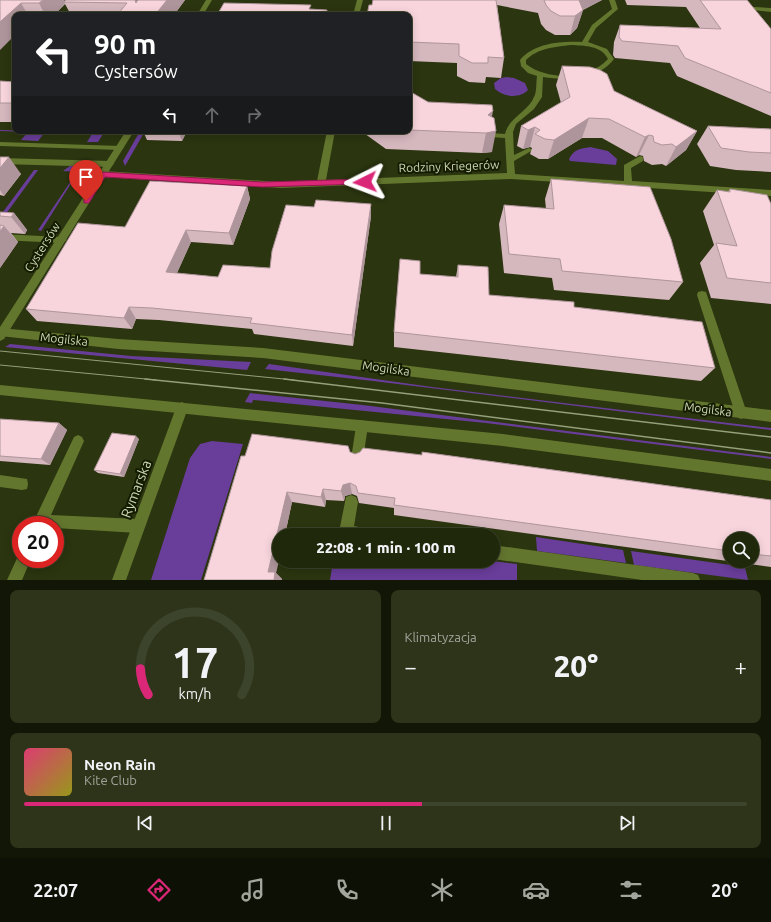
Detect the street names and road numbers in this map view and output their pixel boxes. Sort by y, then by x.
street label: Rodziny Kriegerów [398,158,500,174]
street label: Cystersów [22,219,63,274]
street label: Mogilska [40,330,88,348]
street label: Mogilska [361,358,411,378]
street label: Mogilska [683,400,733,418]
street label: Rymarska [118,458,154,520]

